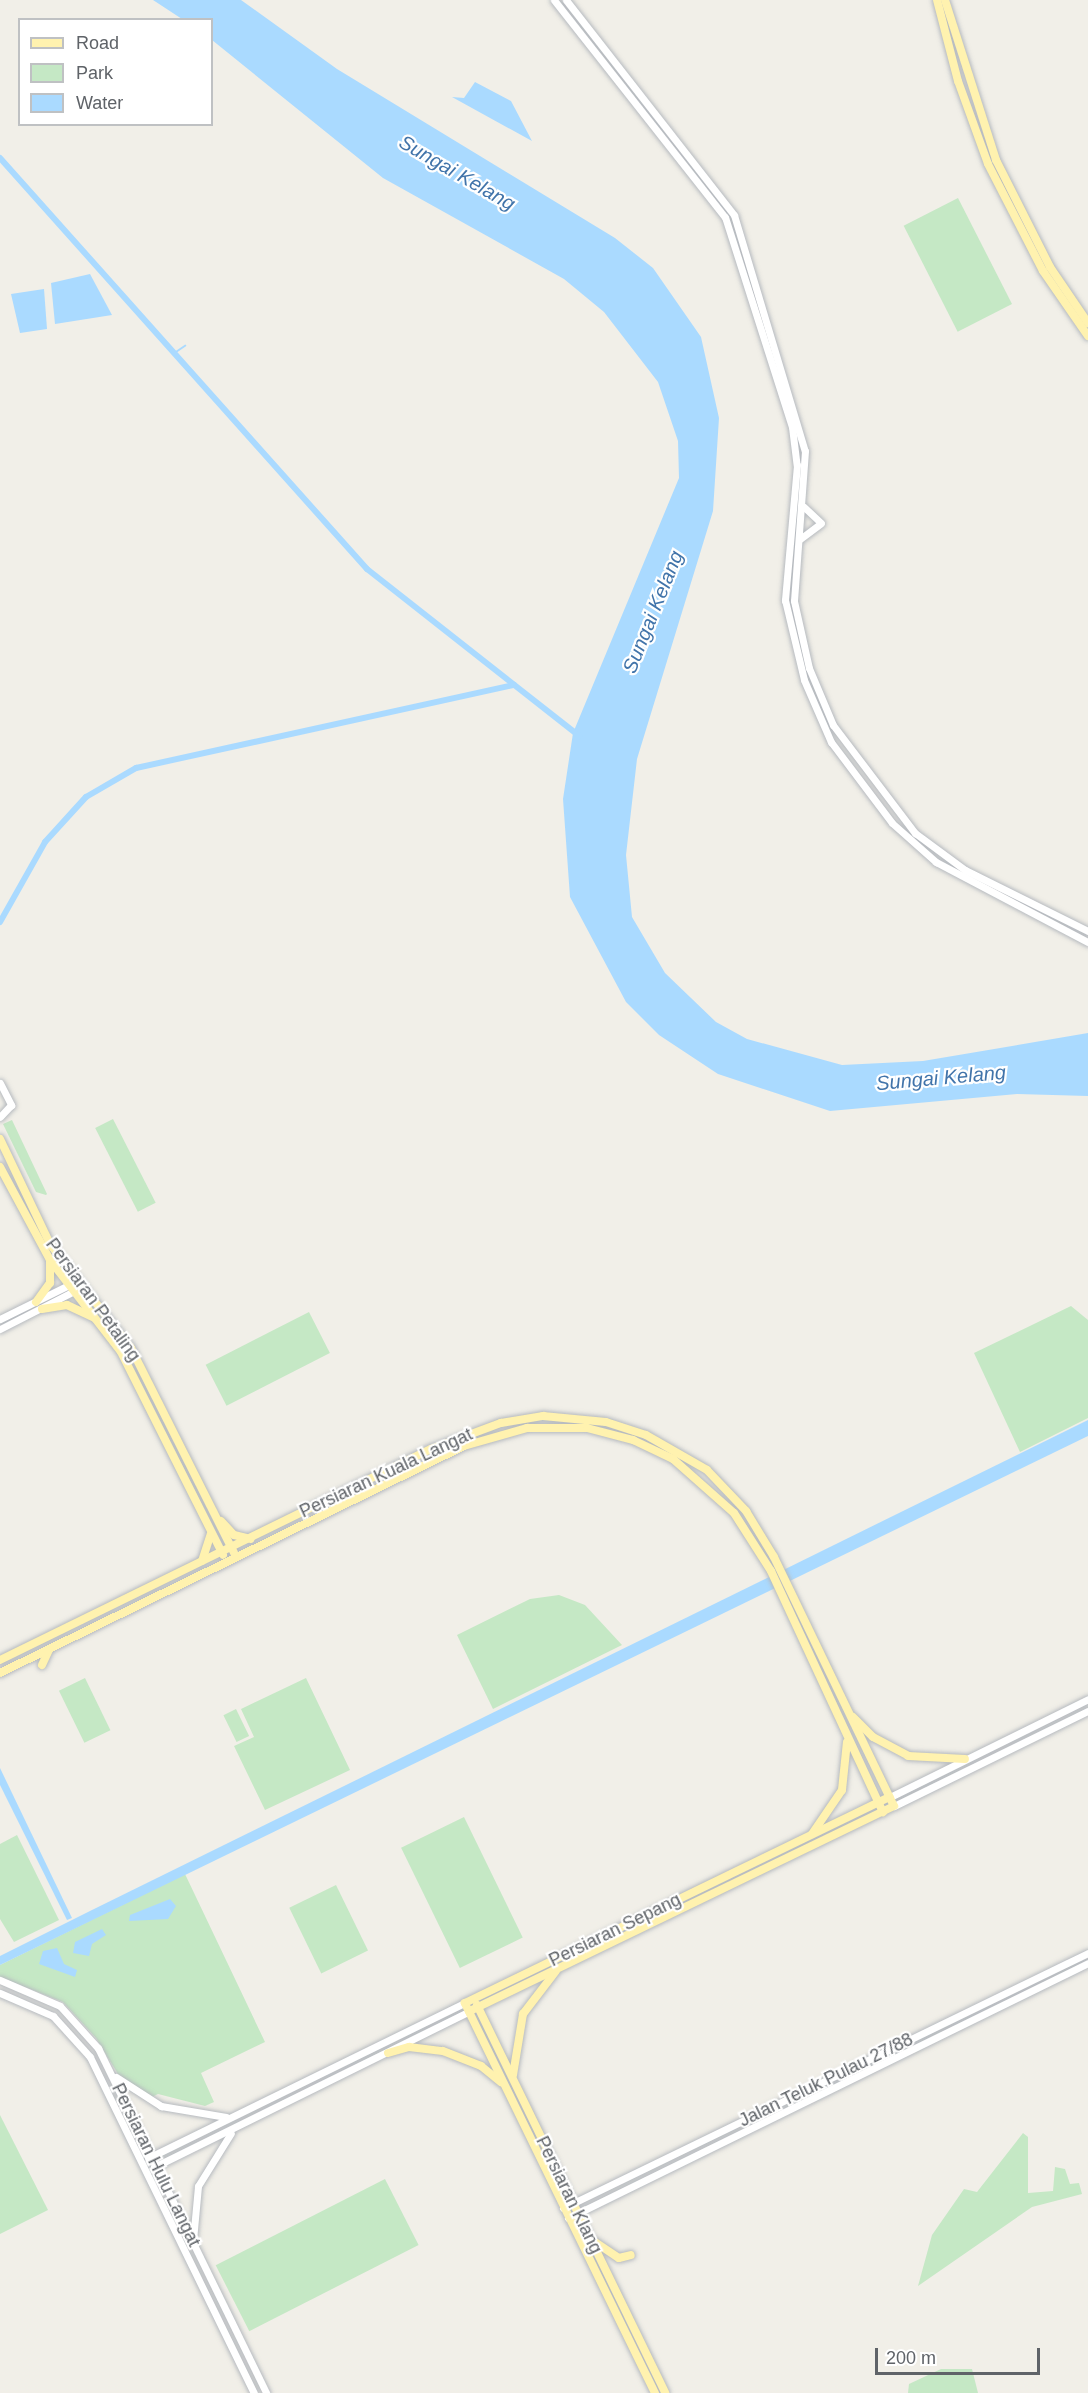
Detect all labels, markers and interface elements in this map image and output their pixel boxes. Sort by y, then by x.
legend [18,18,213,126]
text: Road [76,33,119,53]
text: Park [76,63,113,83]
text: Water [76,93,123,113]
water label: Sungai Kelang [395,130,519,216]
water label: Sungai Kelang [618,547,688,677]
water label: Sungai Kelang [875,1060,1007,1096]
street label: Persiaran Petaling [41,1234,145,1366]
street label: Persiaran Kuala Langat [296,1423,476,1523]
street label: Persiaran Sepang [546,1889,684,1971]
street label: Jalan Teluk Pulau 27/88 [735,2028,917,2132]
street label: Persiaran Hulu Langat [107,2080,205,2250]
street label: Persiaran Klang [531,2133,607,2257]
scale bar [878,2336,1043,2374]
text: 200 m [886,2348,936,2368]

